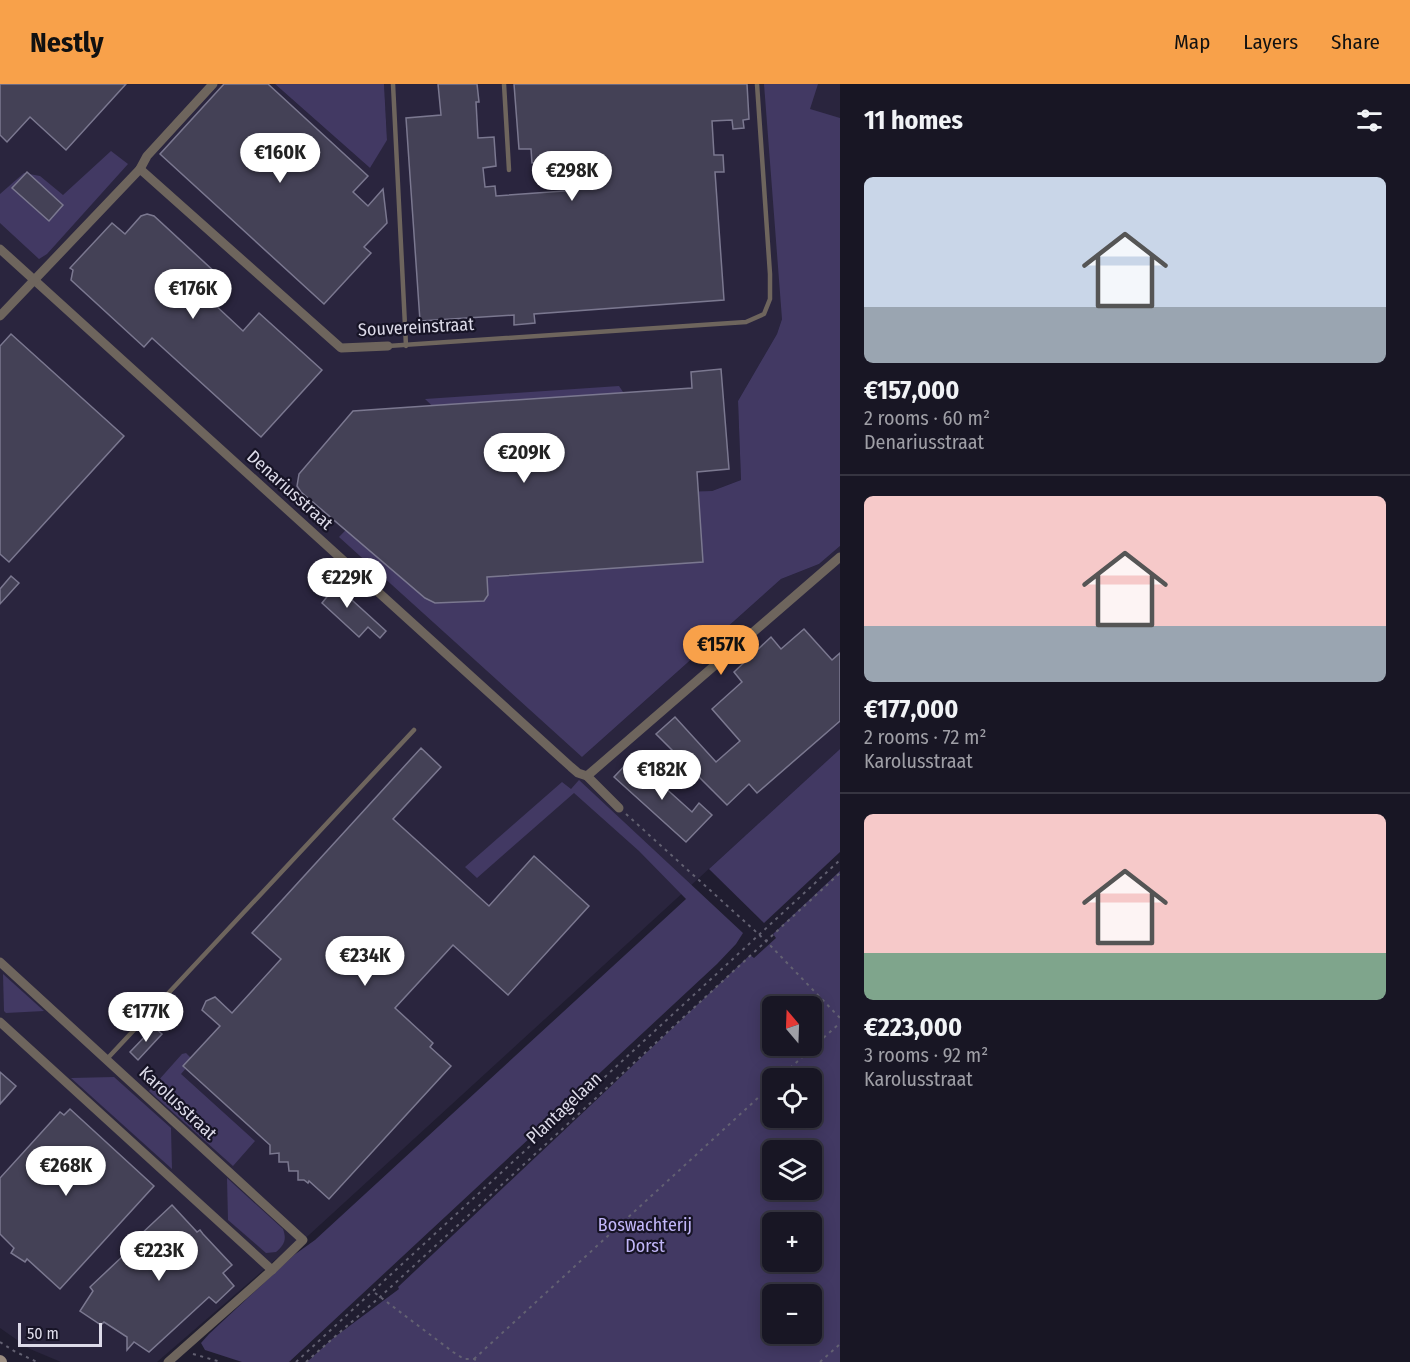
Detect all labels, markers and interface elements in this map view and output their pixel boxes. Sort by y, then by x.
text: Nestly [30,26,104,59]
text: Map [1174,29,1210,55]
text: Layers [1243,29,1298,55]
text: Share [1331,29,1380,55]
icon: filters [1353,104,1386,137]
text: 11 homes [864,105,963,136]
pin: €160K [238,133,322,184]
text: €160K [254,140,306,164]
pin: €298K [530,151,614,202]
text: €298K [546,158,598,182]
icon: home [1071,216,1179,324]
pin: €176K [151,269,235,320]
text: €176K [169,276,217,300]
street label: Souvereinstraat [357,313,475,341]
text: €157,000 [864,375,960,406]
text: 2 rooms · 60 m² [864,406,990,430]
text: Denariusstraat [864,430,984,454]
pin: €209K [482,433,566,484]
text: €209K [498,440,550,464]
street label: Denariusstraat [242,446,338,534]
icon: home [1071,535,1179,643]
pin: €229K [305,558,389,609]
text: €229K [322,565,372,589]
pin: €157K [679,625,763,676]
text: €157K [697,632,745,656]
text: €177,000 [864,694,959,725]
text: 2 rooms · 72 m² [864,725,986,749]
text: Karolusstraat [864,749,973,773]
pin: €182K [620,750,704,801]
text: €182K [637,757,687,781]
icon: home [1071,853,1179,961]
pin: €234K [323,936,407,987]
text: €234K [339,943,391,967]
pin: €177K [104,992,188,1043]
north arrow [762,996,822,1056]
map controls [762,996,822,1344]
text: €177K [122,999,170,1023]
text: €223,000 [864,1012,962,1043]
text: 3 rooms · 92 m² [864,1043,988,1067]
street label: Karolusstraat [135,1062,221,1144]
street label: Plantagelaan [522,1067,606,1149]
text: Karolusstraat [864,1067,973,1091]
button: locate [762,1068,822,1128]
button: layers [762,1140,822,1200]
pin: €268K [24,1146,108,1197]
text: €268K [40,1153,92,1177]
button: + [762,1212,822,1272]
park label: Boswachterij Dorst [598,1214,692,1257]
pin: €223K [117,1231,201,1282]
text: €223K [134,1238,184,1262]
button: − [762,1284,822,1344]
scale bar [18,1320,102,1348]
text: 50 m [27,1324,59,1343]

